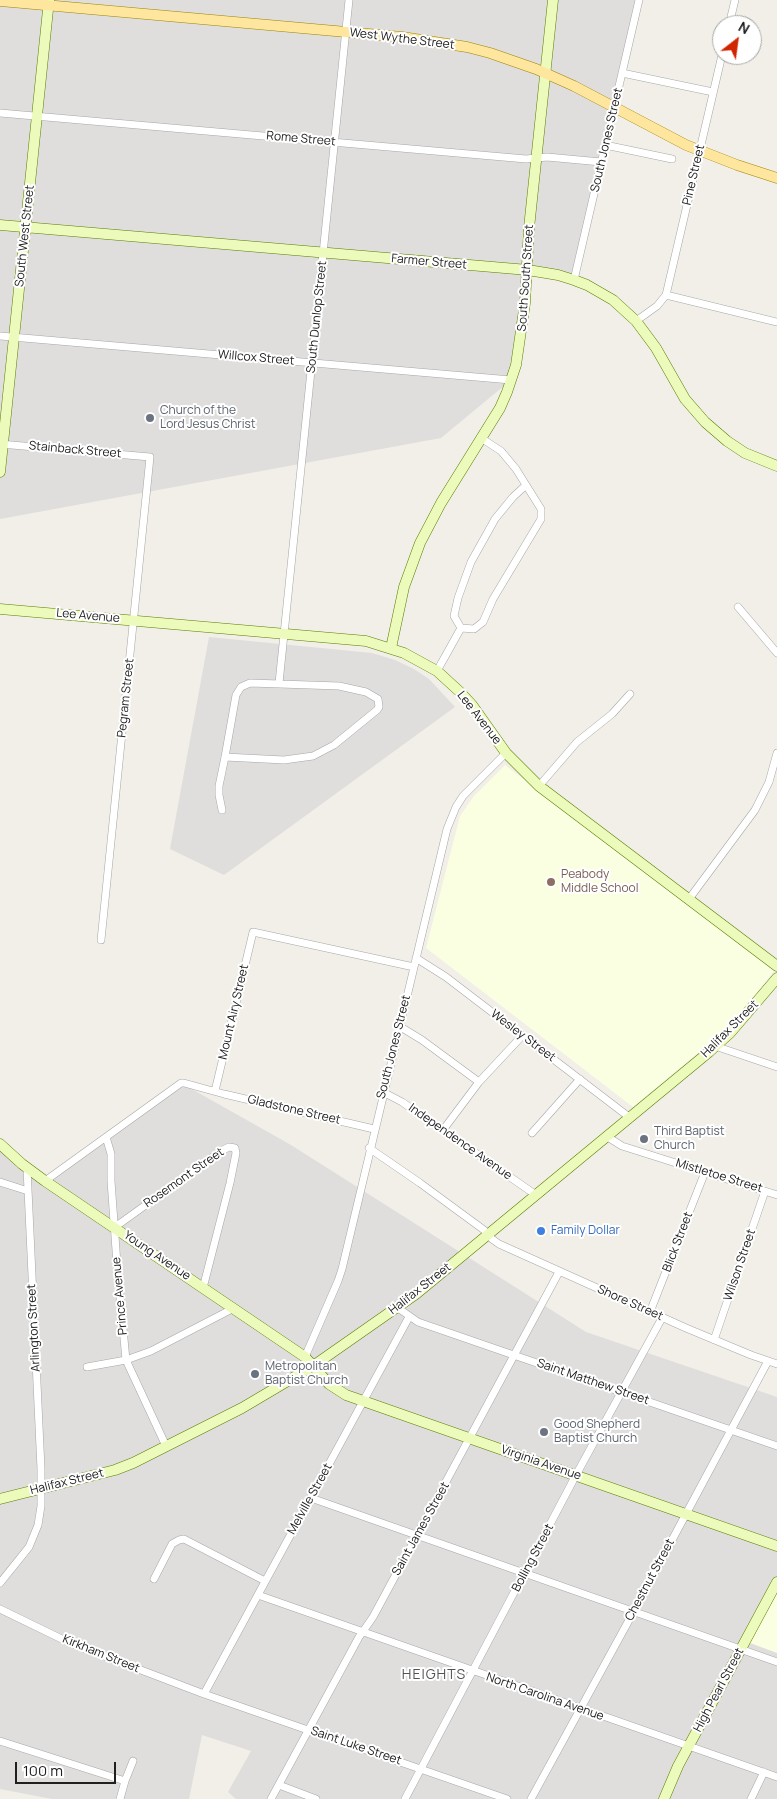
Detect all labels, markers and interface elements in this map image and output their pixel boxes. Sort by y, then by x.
north arrow [712,15,762,65]
text: N [735,17,753,38]
street label: West Wythe Street [349,25,455,53]
street label: South Jones Street [588,86,626,194]
street label: Rome Street [266,129,336,149]
street label: Pine Street [680,143,708,207]
street label: South West Street [12,184,38,288]
street label: South South Street [515,224,537,332]
street label: Farmer Street [391,252,467,272]
street label: South Dunlop Street [304,260,330,374]
street label: Willcox Street [217,347,295,369]
place label: Church of the Lord Jesus Christ [160,404,256,432]
marker: Church of the Lord Jesus Christ [144,412,156,424]
street label: Stainback Street [28,439,122,461]
street label: Lee Avenue [56,606,120,626]
street label: Pegram Street [115,658,137,738]
street label: Lee Avenue [454,688,504,748]
place label: Peabody Middle School [561,868,638,896]
marker: Peabody Middle School [545,876,557,888]
street label: Mount Airy Street [216,963,252,1061]
street label: South Jones Street [374,994,414,1100]
street label: Halifax Street [698,997,762,1061]
street label: Wesley Street [488,1007,558,1065]
street label: Gladstone Street [246,1092,342,1128]
street label: Independence Avenue [406,1101,514,1183]
place label: Third Baptist Church [654,1125,725,1153]
marker: Third Baptist Church [638,1133,650,1145]
street label: Rosemont Street [141,1145,227,1211]
street label: Mistletoe Street [674,1156,764,1196]
street label: Blick Street [660,1210,696,1274]
place label: Family Dollar [551,1224,620,1238]
marker: Family Dollar [535,1225,547,1237]
street label: Wilson Street [721,1227,759,1303]
street label: Young Avenue [121,1228,193,1284]
street label: Prince Avenue [109,1256,131,1336]
street label: Halifax Street [386,1260,454,1318]
street label: Shore Street [595,1282,665,1324]
street label: Arlington Street [25,1284,43,1372]
street label: Saint Matthew Street [535,1356,651,1408]
place label: Metropolitan Baptist Church [265,1360,348,1388]
marker: Metropolitan Baptist Church [249,1368,261,1380]
place label: Good Shepherd Baptist Church [554,1418,640,1446]
marker: Good Shepherd Baptist Church [538,1426,550,1438]
street label: Virginia Avenue [499,1443,583,1483]
street label: Melville Street [285,1461,335,1537]
street label: Halifax Street [29,1466,105,1498]
street label: Saint James Street [389,1480,453,1578]
street label: Bolling Street [509,1522,557,1594]
street label: Chestnut Street [622,1537,678,1623]
street label: Kirkham Street [60,1632,142,1676]
street label: High Pearl Street [691,1645,747,1735]
district label: HEIGHTS [401,1667,467,1683]
street label: North Carolina Avenue [484,1670,606,1724]
street label: Saint Luke Street [309,1724,403,1768]
scale bar [18,1752,119,1784]
text: 100 m [23,1760,63,1781]

